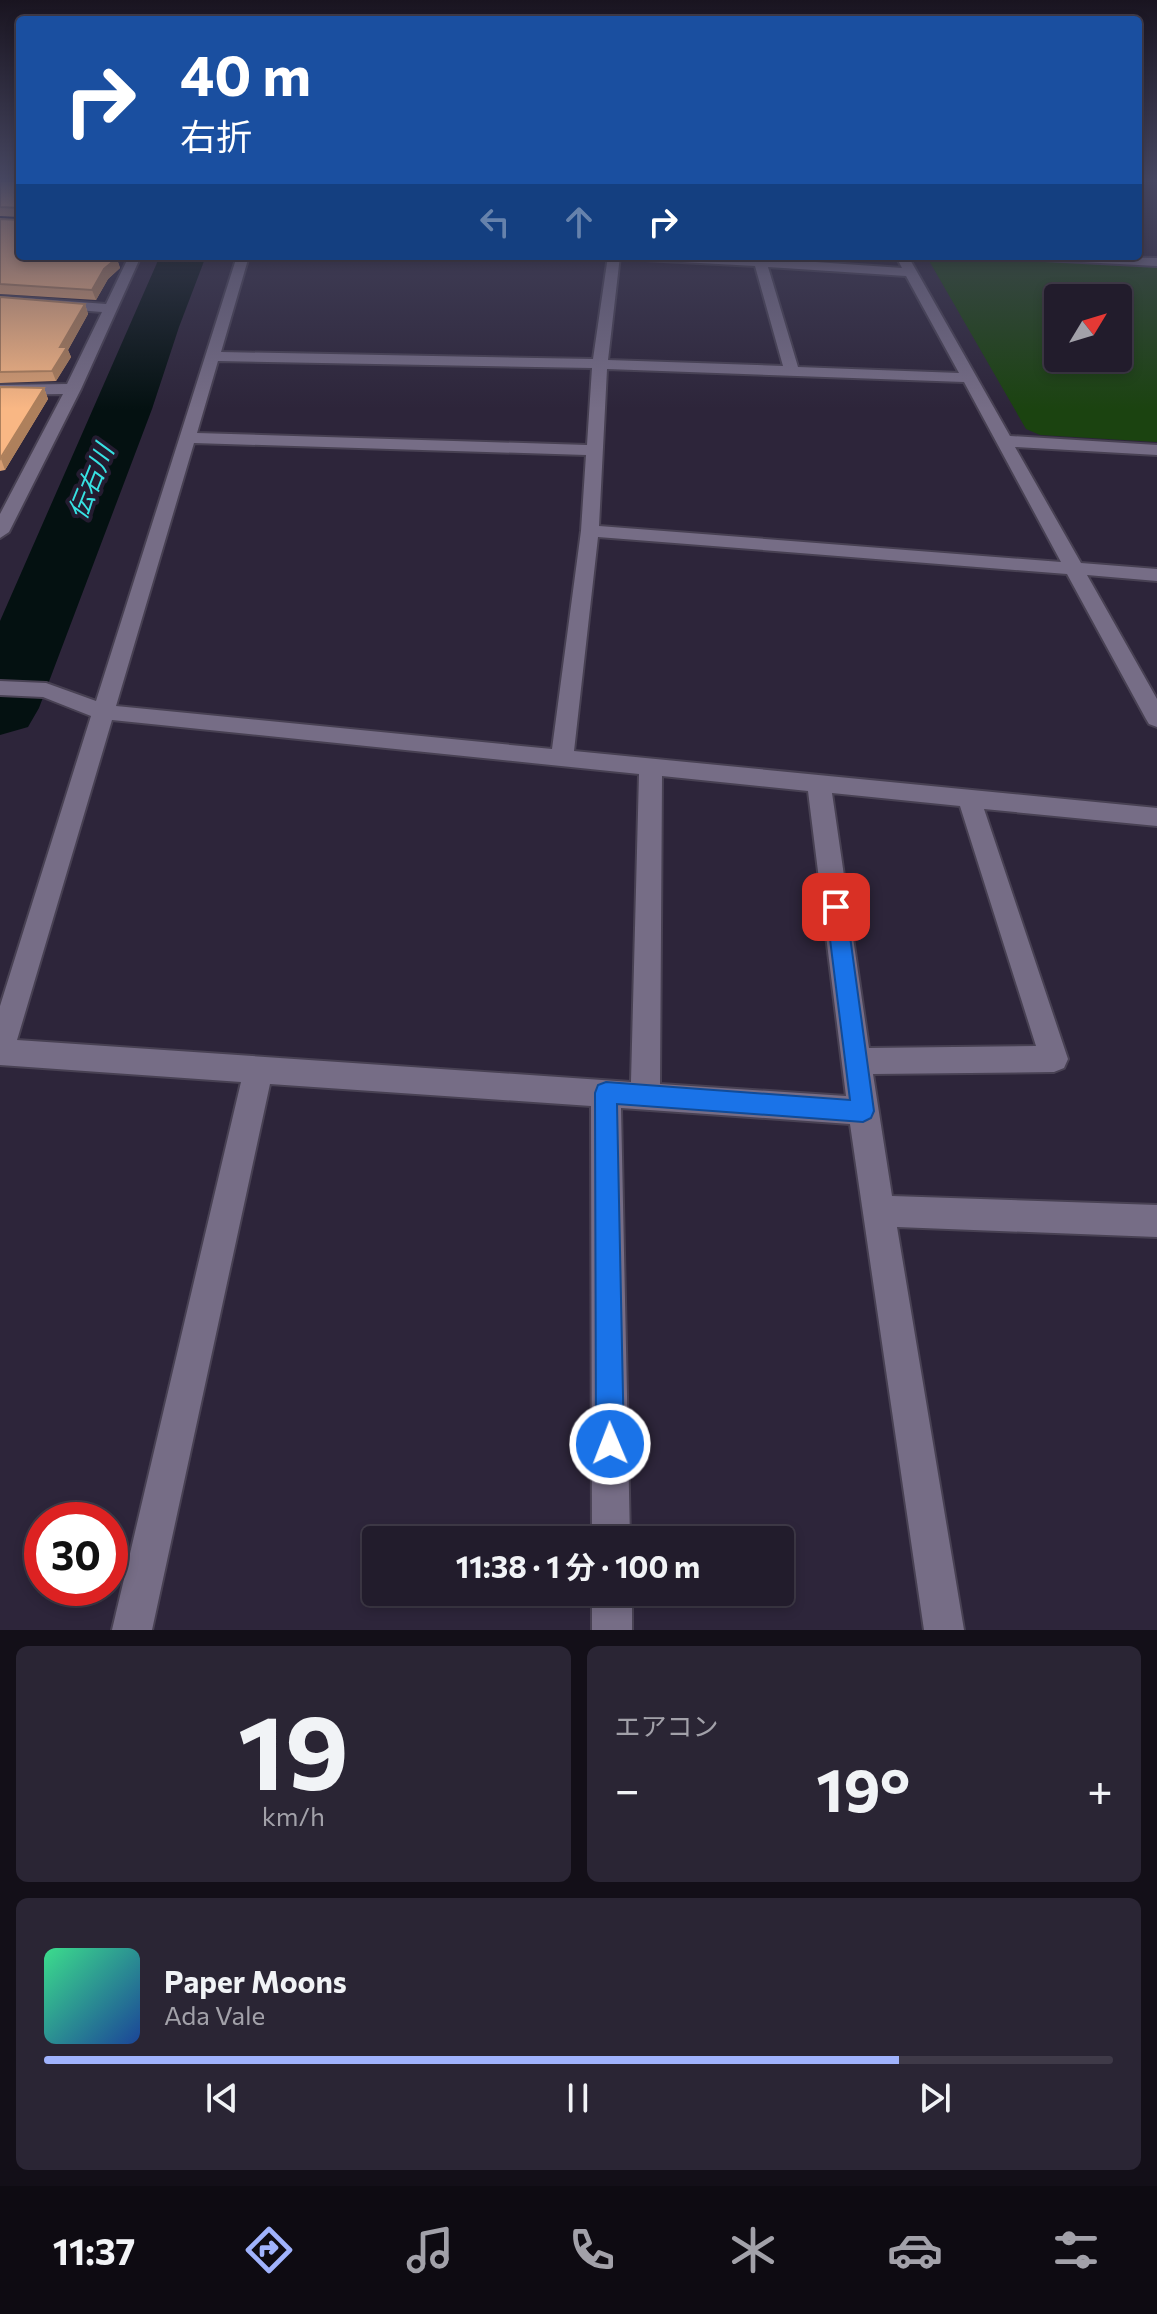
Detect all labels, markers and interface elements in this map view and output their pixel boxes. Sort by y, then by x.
text: 40 m [180,39,311,108]
icon: right [48,48,152,152]
text: 右折 [180,113,252,157]
icon: left [473,200,517,244]
icon: ahead [557,200,601,244]
icon: right [641,200,685,244]
north arrow [1044,284,1132,372]
map controls [1044,284,1132,372]
water label: 伝右川 [61,437,120,523]
pin [802,873,870,941]
icon: arrive [814,885,858,929]
position arrow [568,1402,652,1486]
speed limit sign: 30 [24,1502,128,1606]
text: 11:38 · 1 分 · 100 m [456,1547,700,1584]
text: 19 [238,1684,349,1811]
text: エアコン [615,1710,719,1741]
text: 19° [816,1751,910,1824]
text: − [615,1761,640,1815]
text: + [1087,1761,1113,1815]
text: km/h [262,1800,325,1831]
text: Paper Moons [164,1962,347,1999]
text: Ada Vale [164,1999,265,2030]
icon: previous [200,2076,244,2120]
icon: pause [556,2076,600,2120]
icon: next [913,2076,957,2120]
icon: directions [241,2222,297,2278]
icon: music [402,2222,458,2278]
icon: phone [564,2222,620,2278]
icon: climate [725,2222,781,2278]
icon: car [887,2222,943,2278]
icon: filters [1048,2222,1104,2278]
text: 11:37 [53,2228,135,2272]

